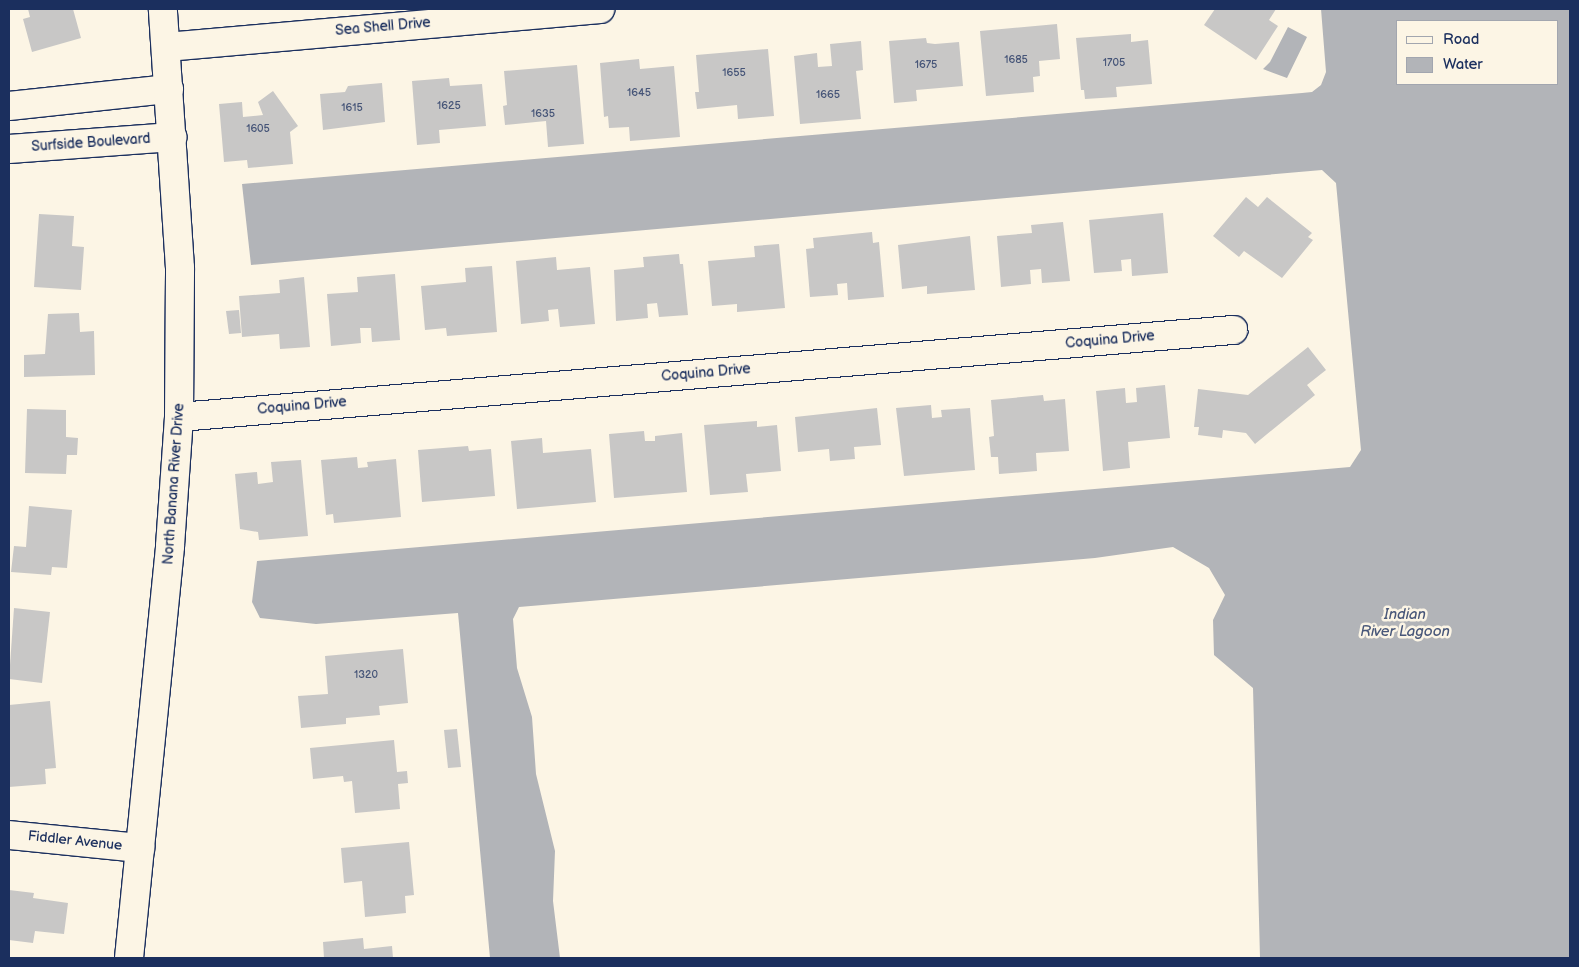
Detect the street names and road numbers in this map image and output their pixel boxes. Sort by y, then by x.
street label: Sea Shell Drive [334,14,432,40]
street label: Surfside Boulevard [31,130,151,156]
street label: Coquina Drive [1065,328,1155,352]
street label: Coquina Drive [661,361,751,385]
street label: Coquina Drive [257,394,347,418]
street label: North Banana River Drive [160,403,188,565]
street label: Fiddler Avenue [27,828,123,854]

